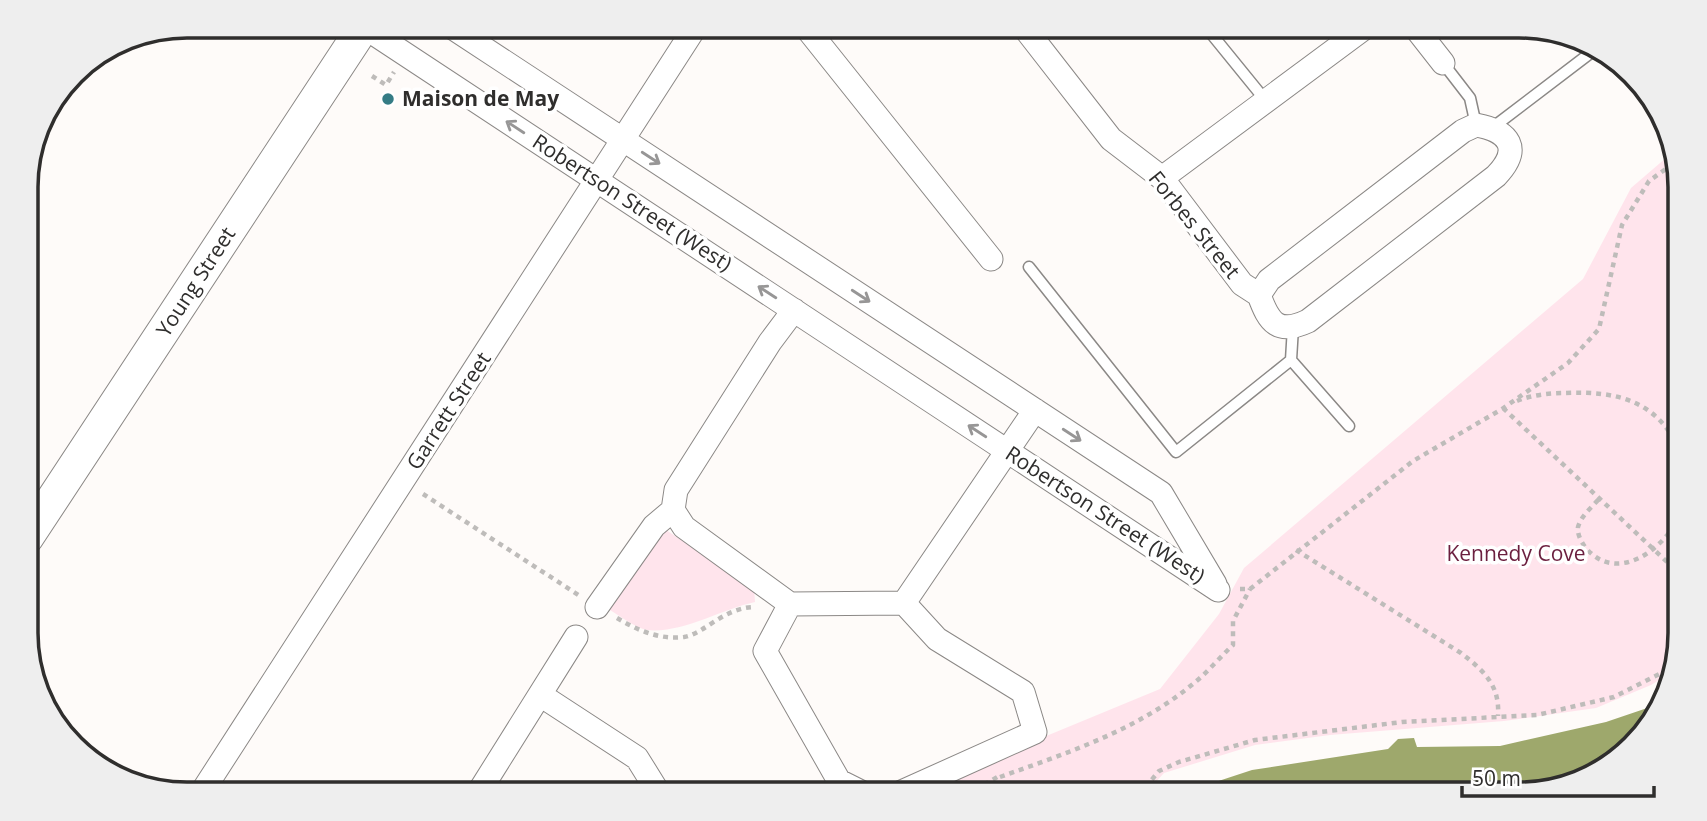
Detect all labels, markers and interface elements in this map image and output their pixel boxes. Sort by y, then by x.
place label: Maison de May [402,84,559,112]
marker: Maison de May [380,91,396,107]
one-way arrow [506,119,526,133]
street label: Robertson Street (West) [527,127,738,277]
one-way arrow [640,151,660,165]
street label: Forbes Street [1143,165,1247,284]
street label: Young Street [149,221,241,342]
one-way arrow [758,285,777,299]
one-way arrow [851,289,870,303]
street label: Garrett Street [400,346,497,475]
one-way arrow [968,424,987,438]
one-way arrow [1062,427,1081,442]
street label: Robertson Street (West) [1000,439,1211,589]
park label: Kennedy Cove [1446,539,1586,567]
scale bar [1462,754,1654,798]
text: 50 m [1472,764,1521,792]

